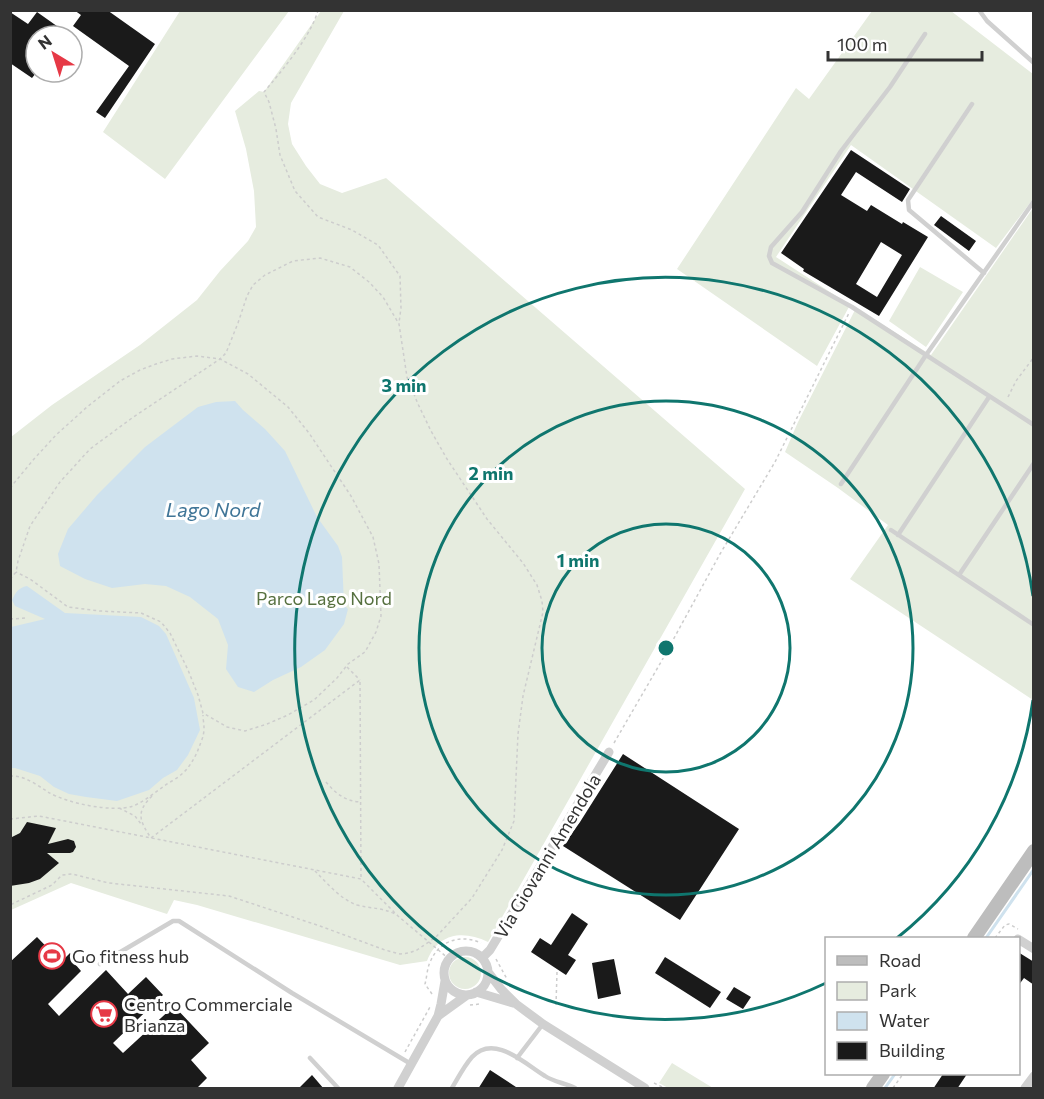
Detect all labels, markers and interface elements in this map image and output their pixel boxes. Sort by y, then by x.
north arrow [24,24,84,84]
scale bar [828,24,982,62]
text: N [34,31,55,53]
text: 100 m [837,33,887,55]
text: 3 min [381,374,427,396]
text: 2 min [469,462,513,484]
water label: Lago Nord [166,497,262,521]
text: 1 min [557,549,599,571]
park label: Parco Lago Nord [256,587,392,609]
centre of rings [656,638,676,658]
street label: Via Giovanni Amendola [489,770,605,942]
legend [825,937,1020,1075]
sports icon: Go fitness hub [37,941,67,971]
place label: Go fitness hub [72,945,189,967]
text: Road [879,949,921,971]
text: Park [879,979,917,1001]
place label: Centro Commerciale Brianza [124,993,292,1036]
supermarket icon: Centro Commerciale Brianza [89,999,119,1029]
text: Water [879,1009,930,1031]
text: Building [879,1039,945,1061]

